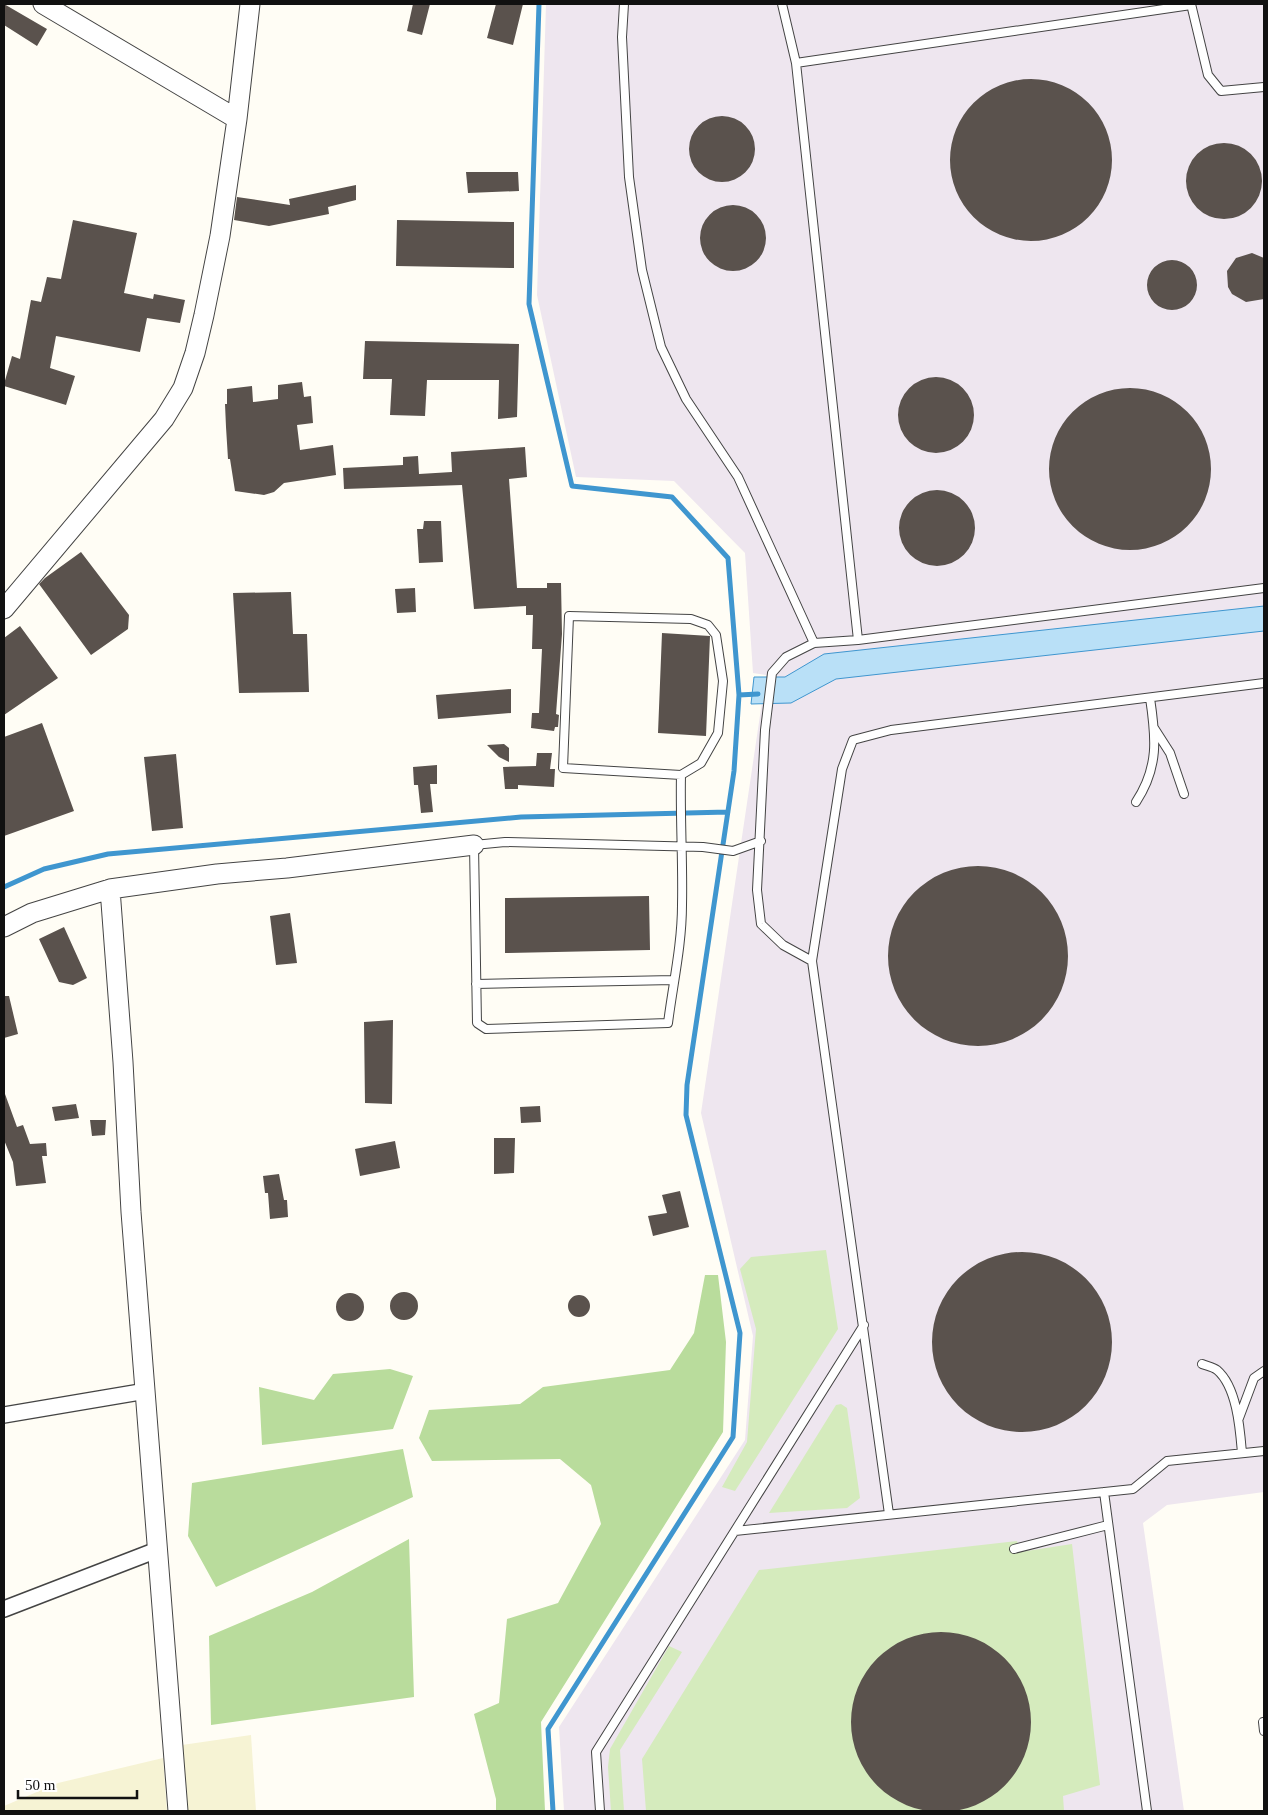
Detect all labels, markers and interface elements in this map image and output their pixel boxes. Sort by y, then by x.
scale bar [18,1768,136,1800]
text: 50 m [25,1777,56,1793]

